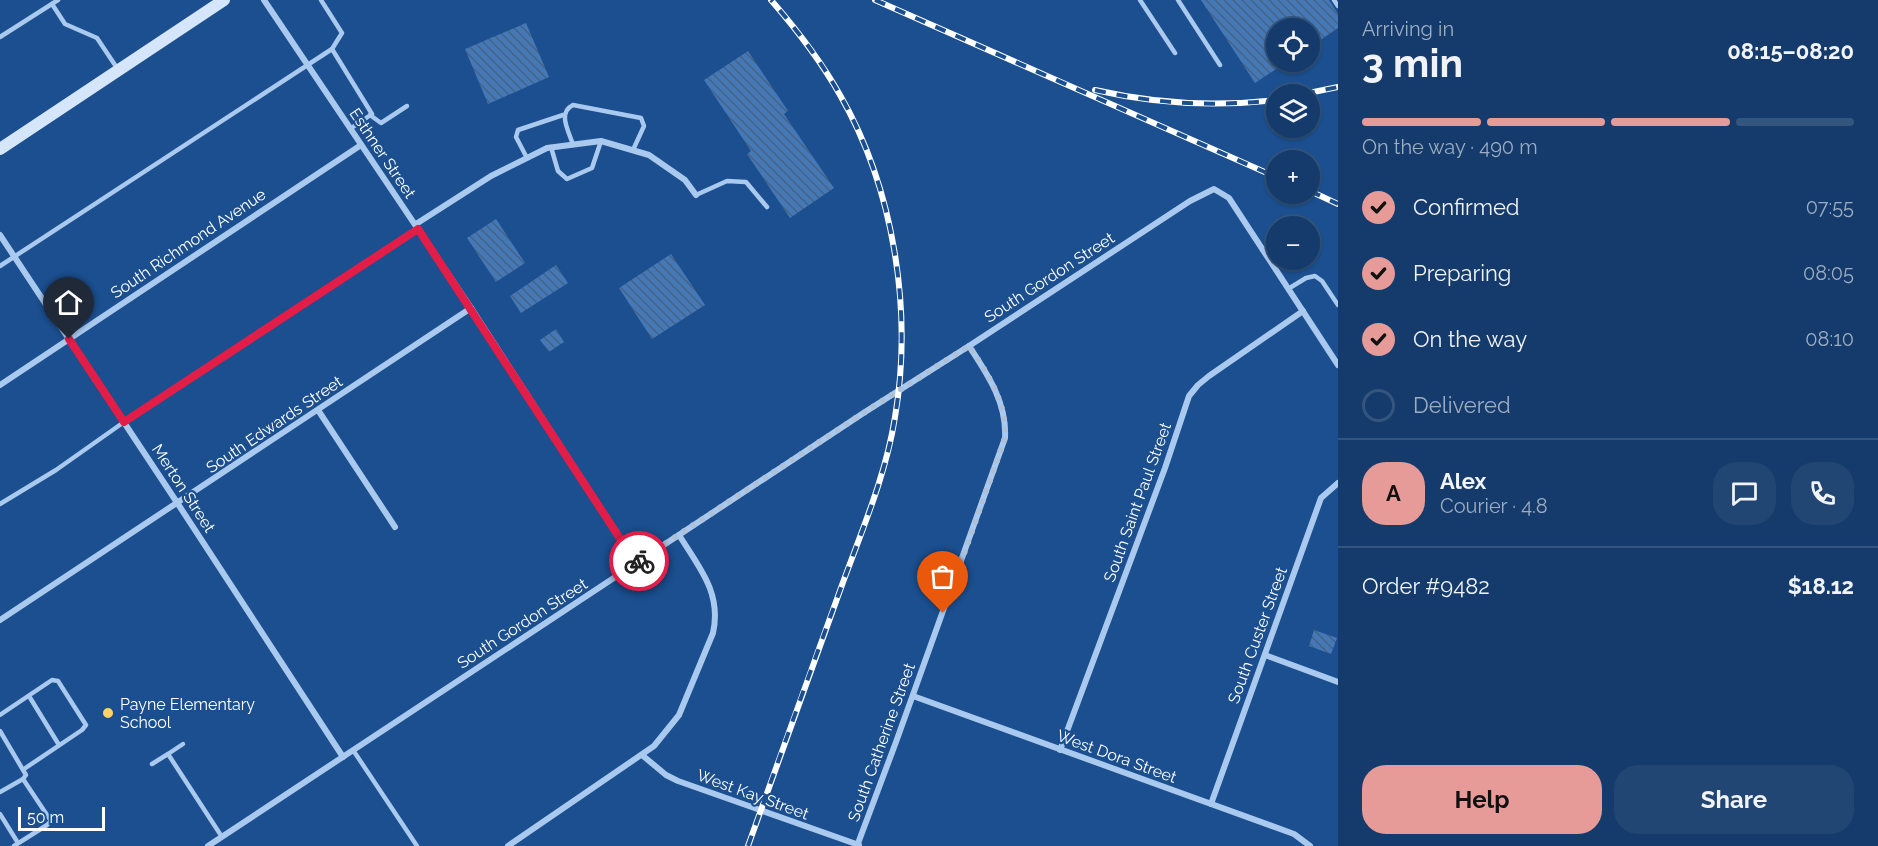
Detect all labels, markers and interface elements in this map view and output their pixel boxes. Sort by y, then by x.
text: Arriving in [1362,17,1454,41]
map controls [1266,18,1320,270]
button: locate [1266,18,1320,72]
text: 08:15–08:20 [1727,38,1854,64]
text: 3 min [1362,40,1463,86]
button: layers [1266,84,1320,138]
street label: Esthner Street [345,105,420,202]
text: On the way · 490 m [1362,135,1538,159]
button: + [1266,150,1320,204]
street label: South Richmond Avenue [107,184,269,302]
icon: check [1362,191,1395,224]
text: Confirmed [1413,194,1520,220]
text: 07:55 [1806,195,1854,219]
button: − [1266,216,1320,270]
street label: South Gordon Street [981,228,1118,327]
icon: check [1362,257,1395,290]
text: Preparing [1413,260,1511,286]
text: 08:05 [1803,261,1854,285]
pin [43,277,94,339]
icon: home [52,286,85,319]
icon: check [1362,323,1395,356]
text: On the way [1413,326,1527,352]
text: 08:10 [1805,327,1854,351]
street label: South Edwards Street [203,371,346,477]
text: Delivered [1413,392,1511,418]
street label: South Saint Paul Street [1100,419,1175,585]
street label: Merton Street [148,441,220,537]
button: chat [1713,462,1776,525]
button: phone [1791,462,1854,525]
text: Alex [1440,468,1486,494]
text: A [1386,480,1401,506]
text: Courier · 4.8 [1440,494,1548,518]
courier [609,531,669,591]
icon: bike [623,545,656,578]
pin [917,551,968,613]
icon: bag [926,560,959,593]
street label: South Custer Street [1224,564,1291,706]
text: Order #9482 [1362,573,1490,599]
text: $18.12 [1788,573,1854,599]
street label: South Gordon Street [454,574,591,673]
street label: South Catherine Street [844,660,919,824]
place label: Payne Elementary School [120,695,255,732]
marker: Payne Elementary School [101,706,115,720]
street label: West Dora Street [1054,726,1180,787]
street label: West Kay Street [694,765,812,824]
button: Help [1362,765,1602,834]
button: Share [1614,765,1854,834]
scale bar [18,804,105,832]
text: 50 m [27,808,64,827]

